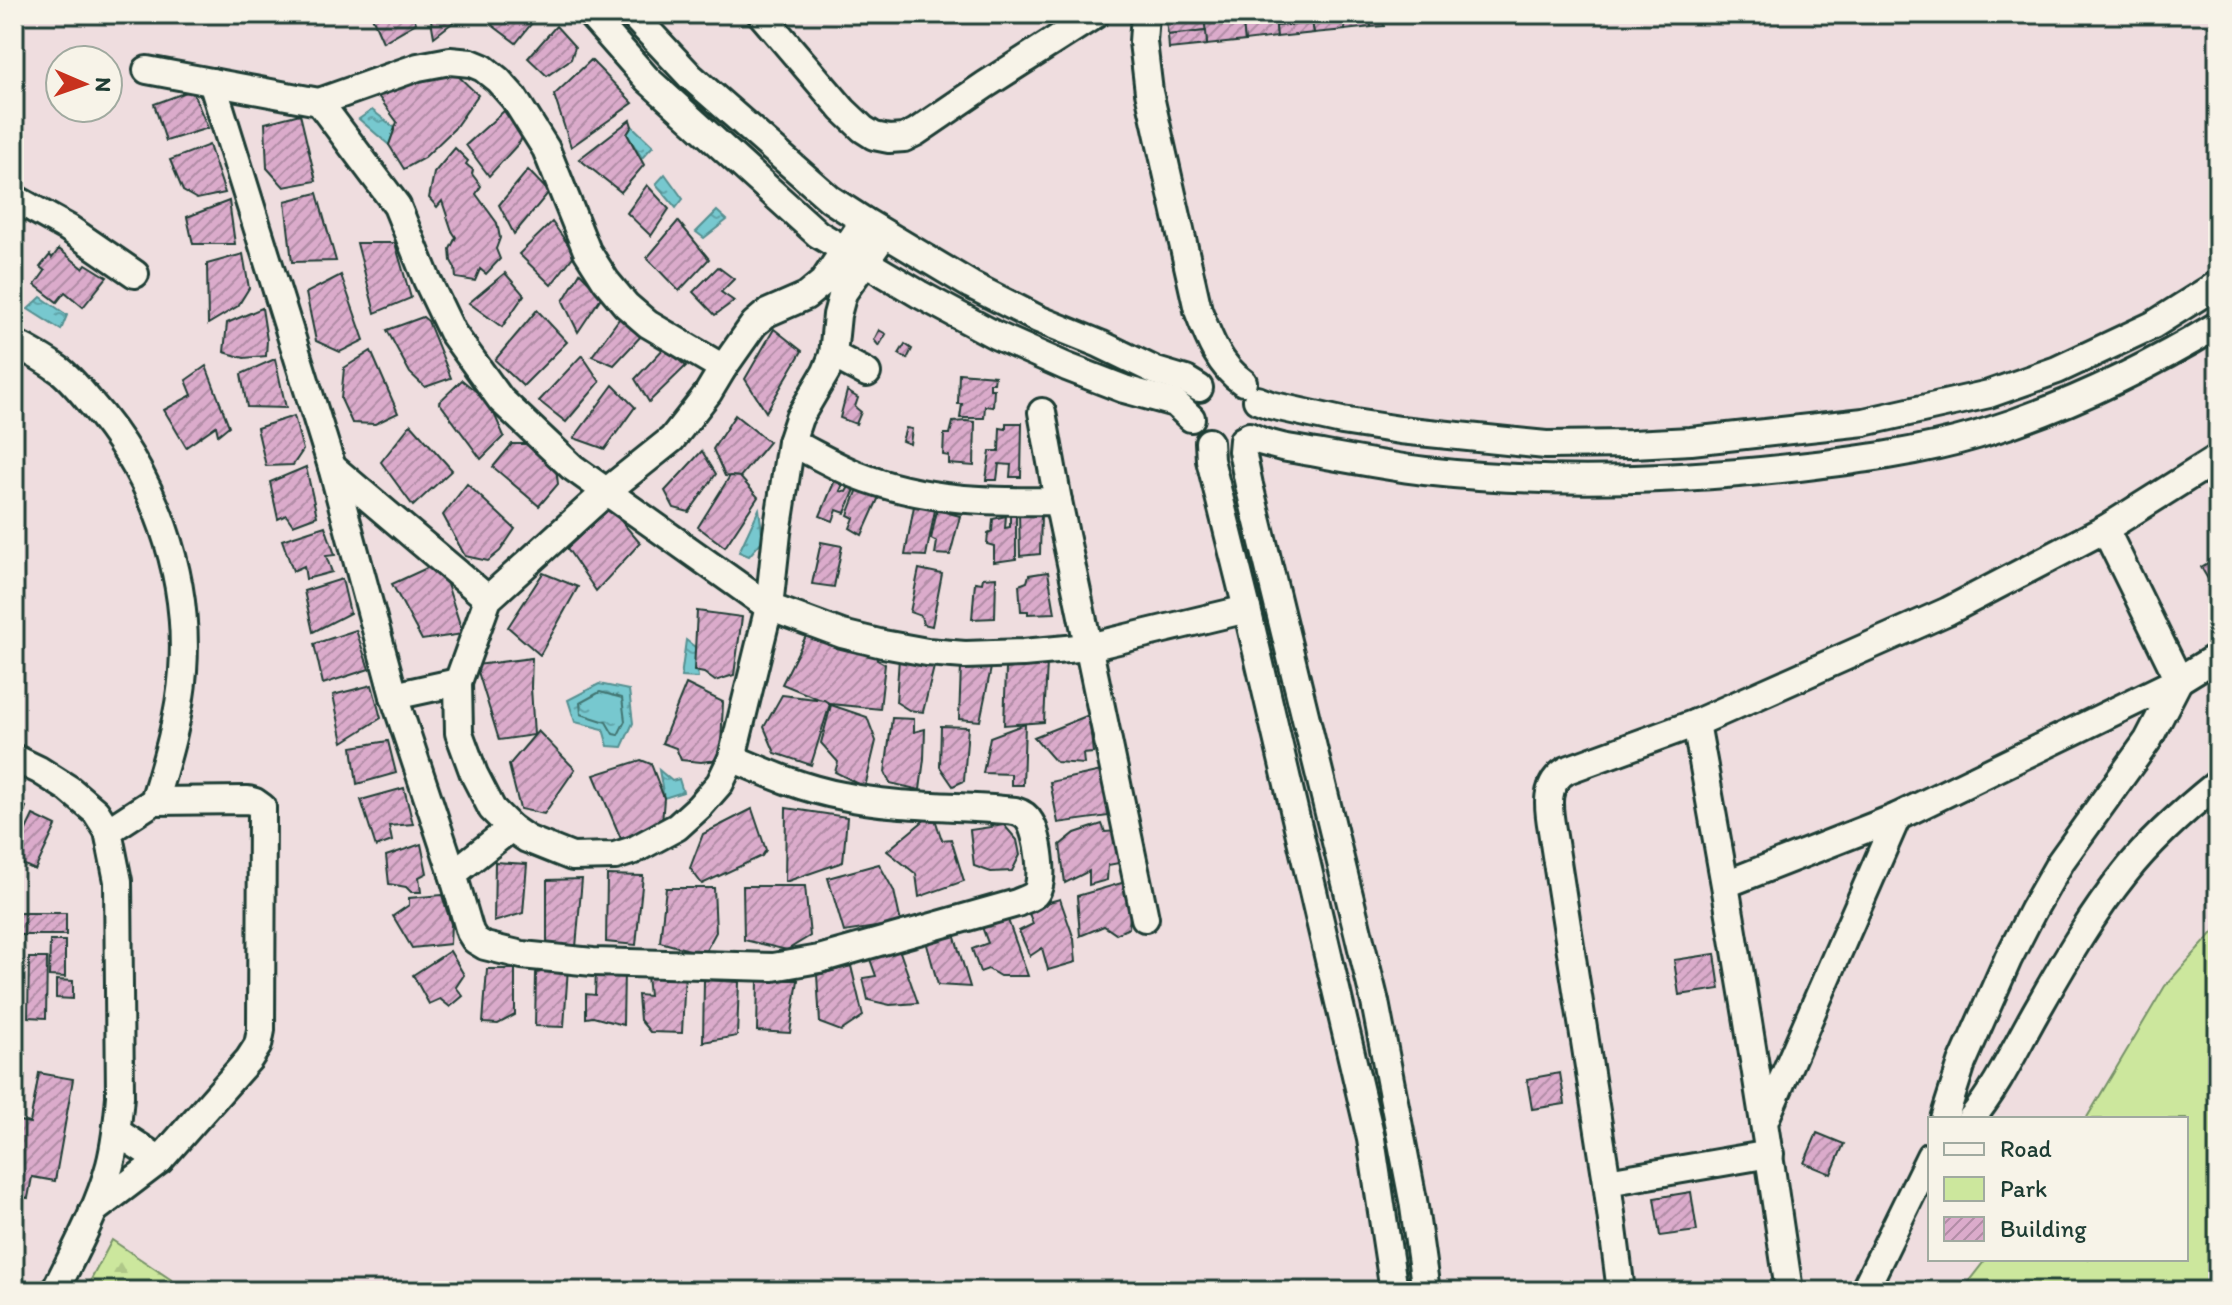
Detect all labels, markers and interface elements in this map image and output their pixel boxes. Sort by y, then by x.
north arrow [44,44,124,124]
text: N [90,77,117,93]
legend [1928,1117,2188,1261]
text: Road [2000,1134,2052,1163]
text: Park [2000,1174,2047,1203]
text: Building [2000,1214,2087,1243]

